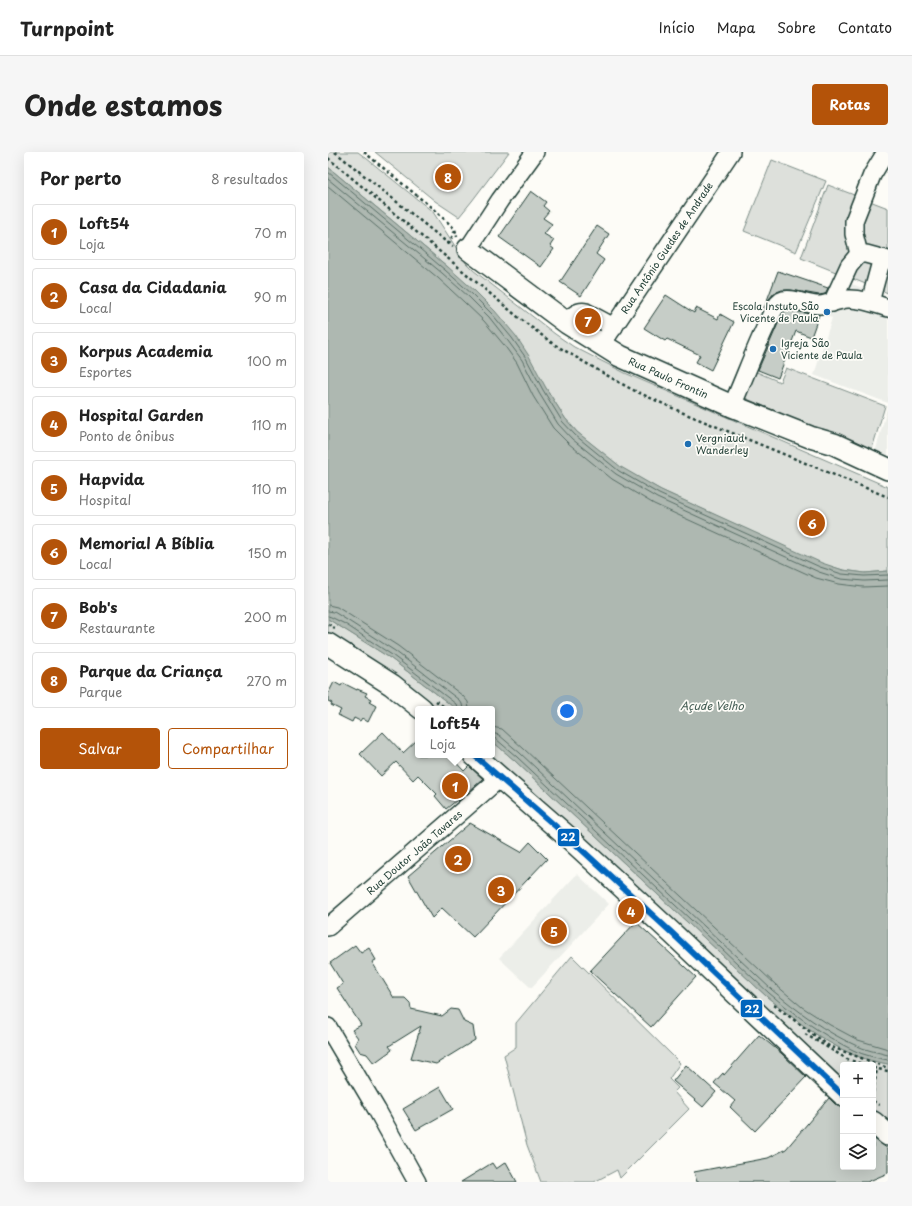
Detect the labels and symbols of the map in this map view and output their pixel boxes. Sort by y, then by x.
pin: 8 [435,162,461,192]
street label: Rua Antônio Guedes de Andrade [617,179,716,316]
place label: Escola Instuto São Vicente de Paula [733,298,820,325]
pin: 7 [575,306,601,336]
marker: Escola Instuto São Vicente de Paula [822,307,832,317]
place label: Igreja São Viciente de Paula [781,335,863,362]
marker: Igreja São Viciente de Paula [768,344,778,354]
street label: Rua Paulo Frontin [626,353,711,402]
place label: Vergniaud Wanderley [696,430,749,457]
marker: Vergniaud Wanderley [683,439,693,449]
pin: 6 [799,508,825,538]
water label: Açude Velho [680,697,744,714]
your location [557,701,577,721]
pin: 1 [442,771,468,801]
street label: Rua Doutor João Tavares [363,806,465,898]
line badge: 22 [557,828,580,847]
text: 22 [561,828,575,845]
pin: 2 [445,844,471,874]
pin: 3 [488,875,514,905]
pin: 4 [618,896,644,926]
pin: 5 [541,916,567,946]
line badge: 22 [740,999,763,1018]
text: 22 [745,1000,759,1017]

